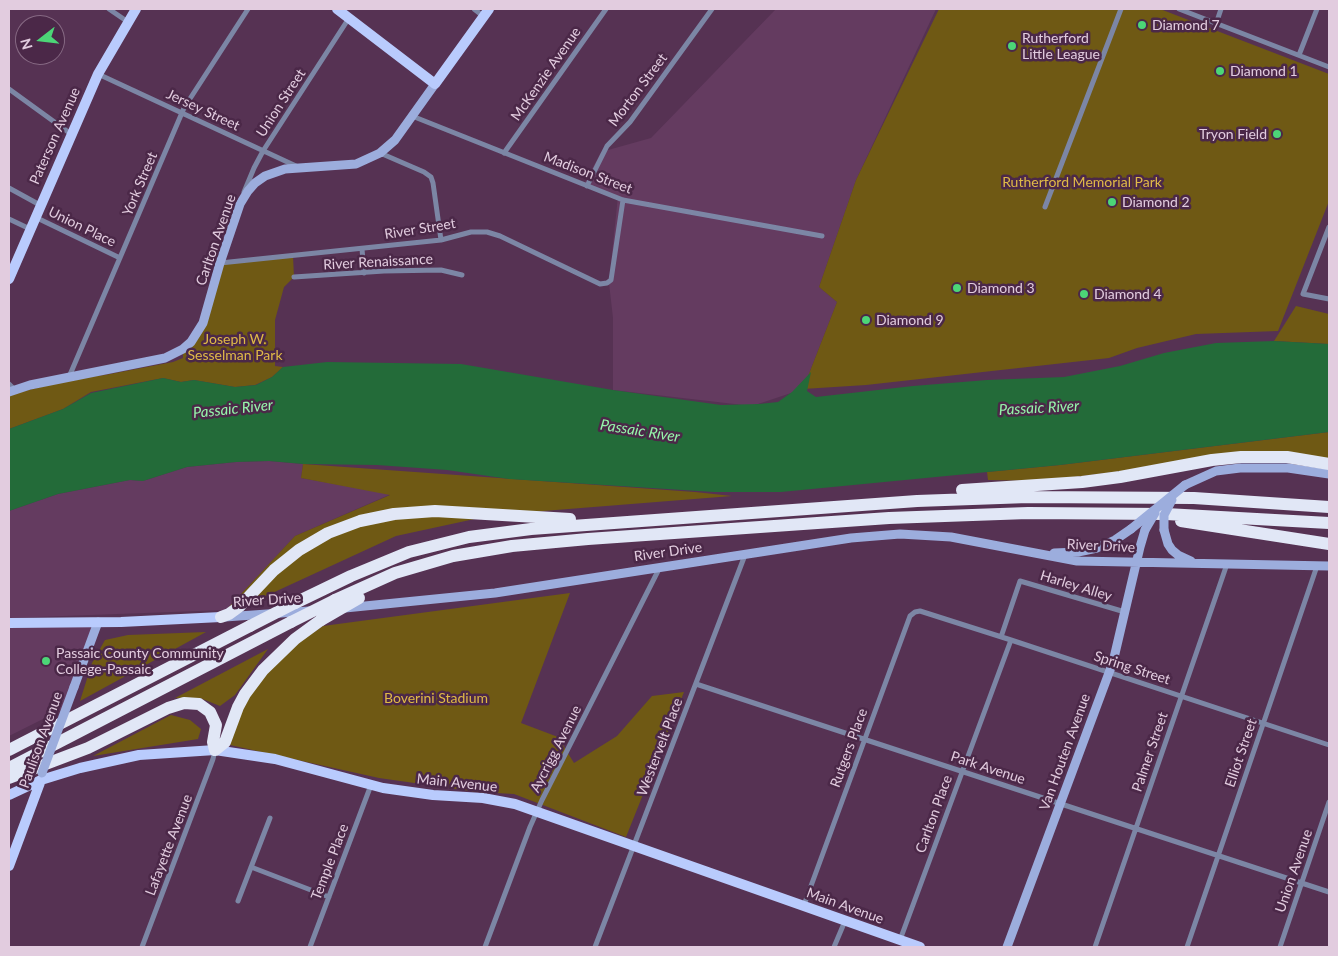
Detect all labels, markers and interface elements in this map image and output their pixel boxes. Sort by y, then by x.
north arrow [15,15,65,65]
place label: Diamond 7 [1152,17,1220,33]
marker: Diamond 7 [1136,19,1148,31]
street label: McKenzie Avenue [507,24,585,124]
place label: Rutherford Little League [1022,30,1100,62]
text: N [16,36,36,52]
marker: Rutherford Little League [1006,40,1018,52]
street label: Morton Street [605,50,671,130]
place label: Diamond 1 [1230,63,1298,79]
marker: Diamond 1 [1214,65,1226,77]
street label: Union Street [253,66,309,140]
street label: Paterson Avenue [26,85,84,187]
street label: Jersey Street [164,86,242,134]
place label: Tryon Field [1199,126,1267,142]
marker: Tryon Field [1271,128,1283,140]
street label: Madison Street [541,148,635,198]
street label: York Street [119,150,161,218]
park label: Rutherford Memorial Park [1002,174,1162,190]
street label: Carlton Avenue [193,192,239,288]
place label: Diamond 2 [1122,194,1190,210]
marker: Diamond 2 [1106,196,1118,208]
street label: Union Place [45,203,119,251]
street label: River Street [383,215,457,243]
street label: River Renaissance [323,251,433,273]
place label: Diamond 3 [967,280,1035,296]
marker: Diamond 3 [951,282,963,294]
place label: Diamond 4 [1094,286,1162,302]
marker: Diamond 4 [1078,288,1090,300]
place label: Diamond 9 [876,312,944,328]
marker: Diamond 9 [860,314,872,326]
park label: Joseph W. Sesselman Park [188,331,282,364]
water label: Passaic River [192,396,274,422]
water label: Passaic River [998,397,1080,419]
water label: Passaic River [599,416,681,446]
street label: River Drive [1066,536,1136,556]
street label: River Drive [633,539,703,565]
street label: Harley Alley [1038,567,1114,605]
street label: River Drive [232,589,302,611]
place label: Passaic County Community College-Passaic [56,645,224,678]
street label: Spring Street [1092,648,1172,688]
marker: Passaic County Community College-Passaic [40,655,52,667]
street label: Paulison Avenue [16,690,66,790]
park label: Boverini Stadium [384,690,488,706]
street label: Van Houten Avenue [1036,691,1094,813]
street label: Westervelt Place [634,696,686,798]
street label: Aycrigg Avenue [527,703,585,795]
street label: Rutgers Place [827,706,871,790]
street label: Palmer Street [1129,710,1171,794]
street label: Elliot Street [1221,717,1261,789]
street label: Park Avenue [949,748,1027,788]
street label: Main Avenue [416,770,498,796]
street label: Carlton Place [912,773,956,855]
street label: Lafayette Avenue [142,792,196,898]
street label: Temple Place [308,822,352,902]
street label: Union Avenue [1272,827,1316,915]
street label: Main Avenue [804,884,886,928]

